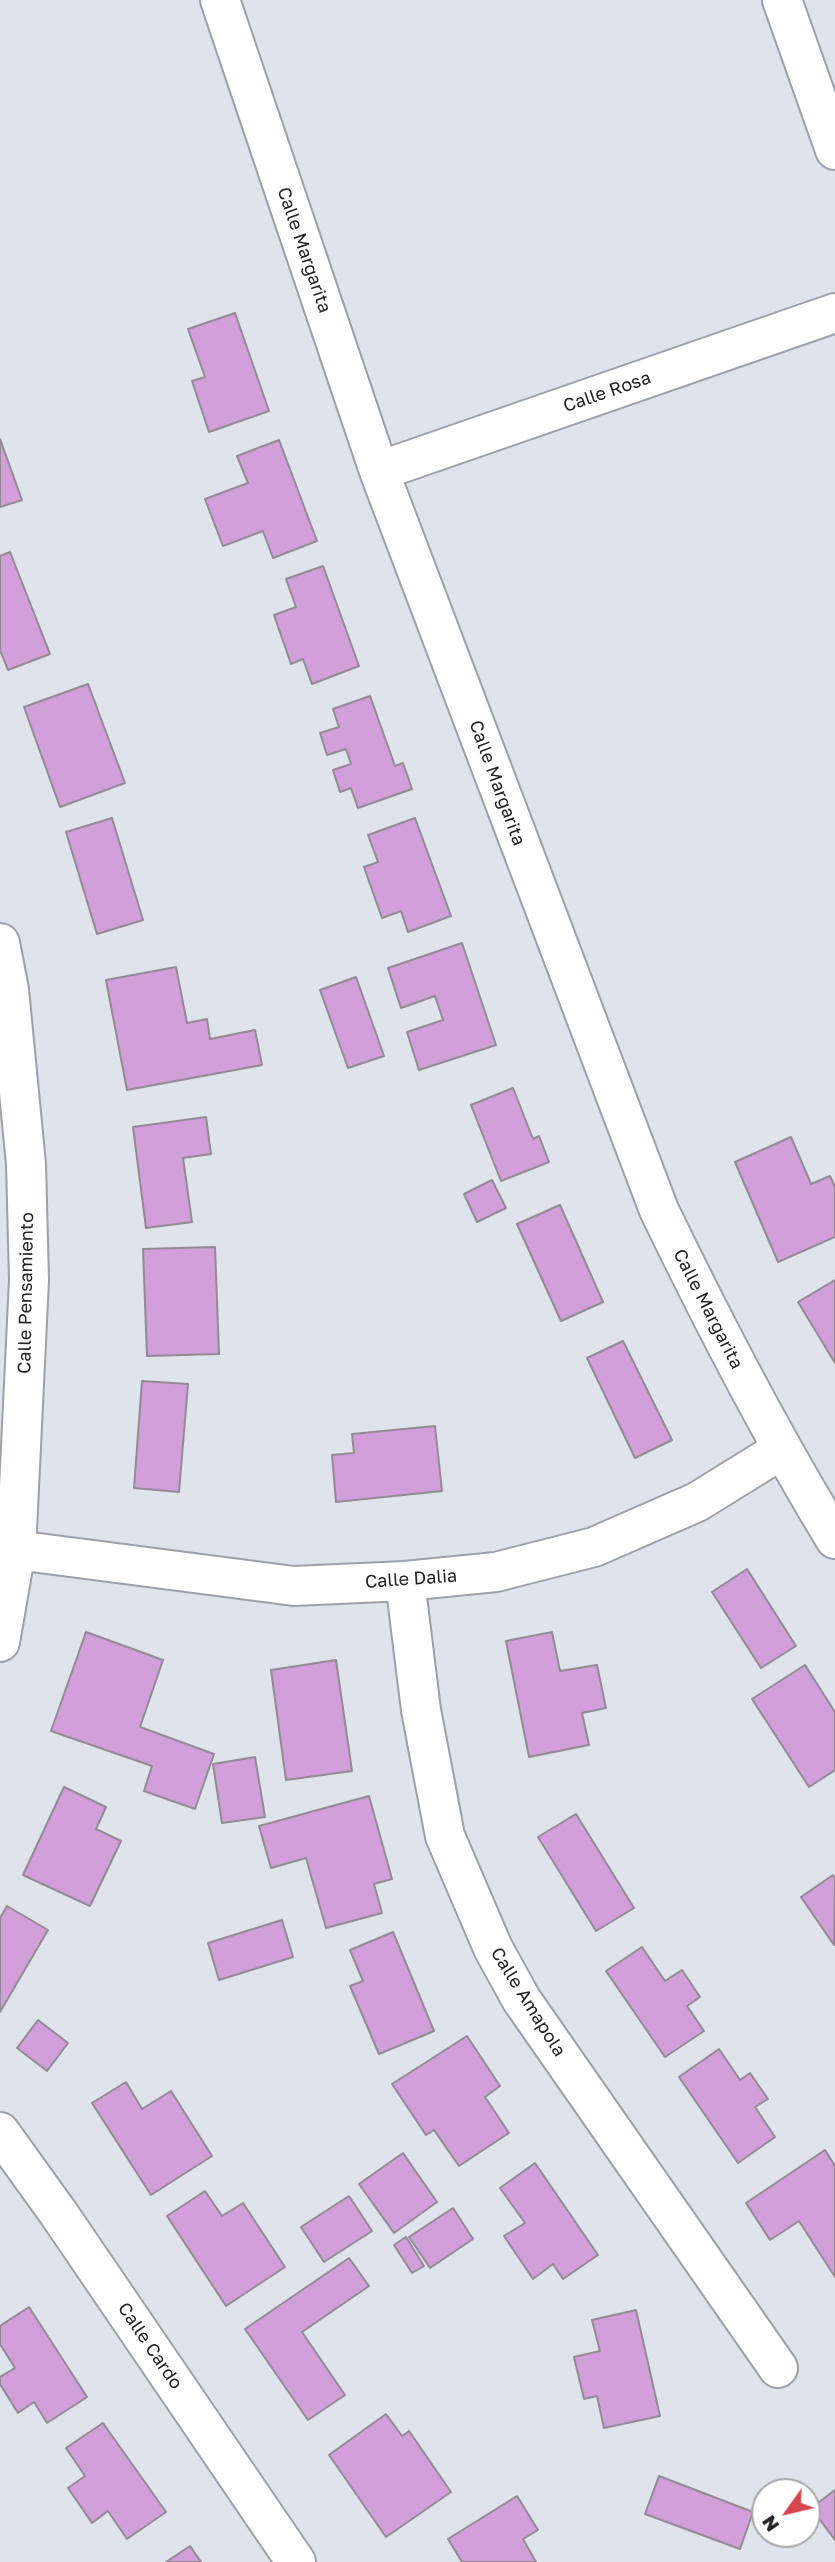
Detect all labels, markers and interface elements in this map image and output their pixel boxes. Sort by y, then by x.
street label: Calle Margarita [272,184,336,316]
street label: Calle Rosa [560,367,654,417]
street label: Calle Margarita [464,717,530,849]
street label: Calle Pensamiento [14,1212,38,1374]
street label: Calle Margarita [668,1245,748,1373]
street label: Calle Dalia [364,1565,458,1593]
street label: Calle Amapola [486,1943,570,2061]
street label: Calle Cardo [113,2299,187,2393]
north arrow [751,2478,821,2548]
text: N [756,2511,783,2536]

